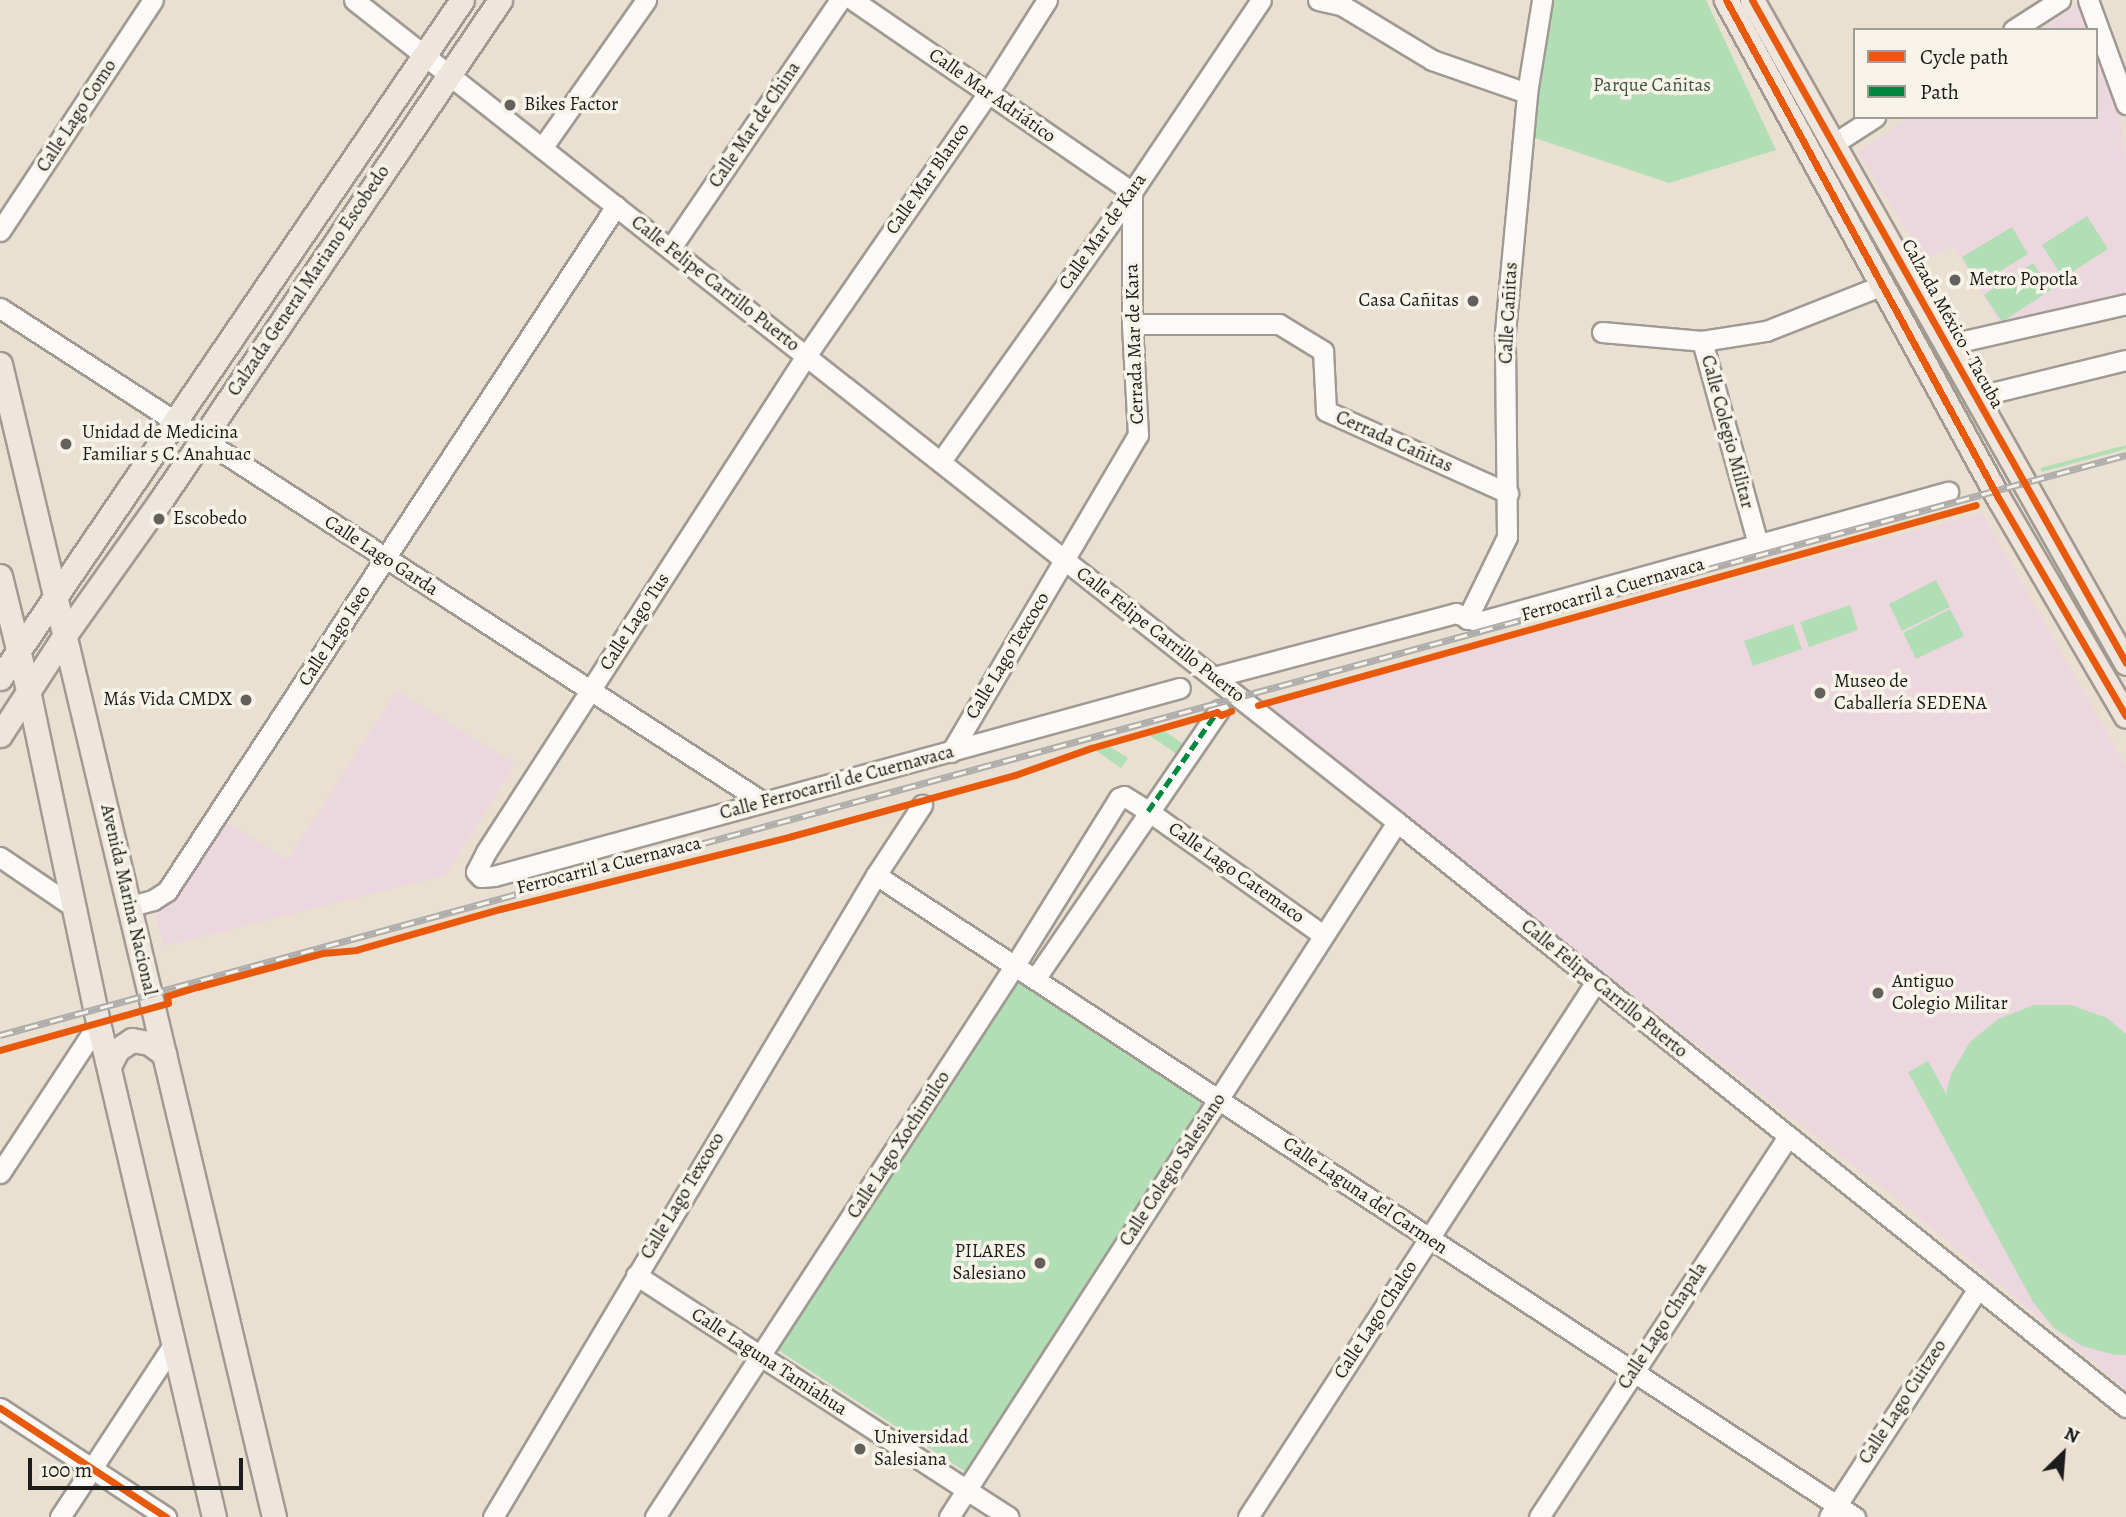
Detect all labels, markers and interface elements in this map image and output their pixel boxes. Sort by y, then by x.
legend [1853,28,2098,119]
text: Cycle path [1920,43,2009,71]
street label: Calle Mar Adriático [924,44,1060,148]
street label: Calle Lago Como [32,55,122,177]
street label: Calle Mar de China [704,58,806,192]
park label: Parque Cañitas [1593,75,1711,97]
text: Path [1920,78,1959,106]
place label: Bikes Factor [524,94,618,116]
marker: Bikes Factor [502,97,518,113]
street label: Calle Mar Blanco [881,119,975,239]
street label: Calzada General Mariano Escobedo [223,161,395,401]
street label: Calle Mar de Kara [1054,169,1152,295]
street label: Calle Felipe Carrillo Puerto [626,211,804,357]
street label: Calzada México - Tacuba [1896,235,2008,413]
street label: Calle Cañitas [1495,262,1523,364]
street label: Cerrada Mar de Kara [1121,263,1149,425]
place label: Metro Popotla [1969,269,2078,291]
marker: Metro Popotla [1947,272,1963,288]
place label: Casa Cañitas [1358,290,1459,312]
marker: Casa Cañitas [1465,293,1481,309]
street label: Calle Colegio Militar [1696,353,1758,511]
street label: Cerrada Cañitas [1332,406,1456,478]
place label: Unidad de Medicina Familiar 5 C. Anahuac [82,422,252,466]
marker: Unidad de Medicina Familiar 5 C. Anahuac [56,434,76,454]
place label: Escobedo [173,508,247,530]
marker: Escobedo [151,511,167,527]
street label: Calle Lago Garda [320,511,442,601]
street label: Ferrocarril a Cuernavaca [1519,553,1707,627]
street label: Calle Felipe Carrillo Puerto [1071,562,1249,708]
street label: Calle Lago Tus [595,569,675,675]
street label: Calle Lago Iseo [294,581,376,691]
street label: Calle Lago Texcoco [961,588,1055,724]
place label: Museo de Caballería SEDENA [1834,671,1987,715]
marker: Museo de Caballería SEDENA [1812,685,1828,701]
place label: Más Vida CMDX [103,689,232,711]
marker: Más Vida CMDX [238,692,254,708]
street label: Calle Ferrocarril de Cuernavaca [717,741,957,825]
street label: Avenida Marina Nacional [95,802,161,998]
street label: Calle Lago Catemaco [1164,818,1308,928]
street label: Ferrocarril a Cuernavaca [514,832,704,900]
street label: Calle Felipe Carrillo Puerto [1516,915,1692,1063]
place label: Antiguo Colegio Militar [1892,971,2008,1015]
marker: Antiguo Colegio Militar [1870,985,1886,1001]
street label: Calle Lago Xochimilco [843,1067,955,1223]
street label: Calle Colegio Salesiano [1115,1089,1231,1251]
street label: Calle Lago Texcoco [636,1128,730,1264]
street label: Calle Laguna del Carmen [1278,1132,1452,1260]
place label: PILARES Salesiano [953,1241,1026,1285]
marker: PILARES Salesiano [1032,1255,1048,1271]
street label: Calle Lago Chalco [1329,1257,1423,1383]
street label: Calle Lago Chapala [1613,1258,1713,1394]
street label: Calle Laguna Tamiahua [687,1303,851,1421]
street label: Calle Lago Cuitzeo [1854,1335,1952,1469]
north arrow [2028,1419,2098,1489]
text: N [2060,1420,2084,1450]
place label: Universidad Salesiana [874,1427,969,1471]
marker: Universidad Salesiana [852,1441,868,1457]
scale bar [32,1444,247,1488]
text: 100 m [41,1456,92,1484]

